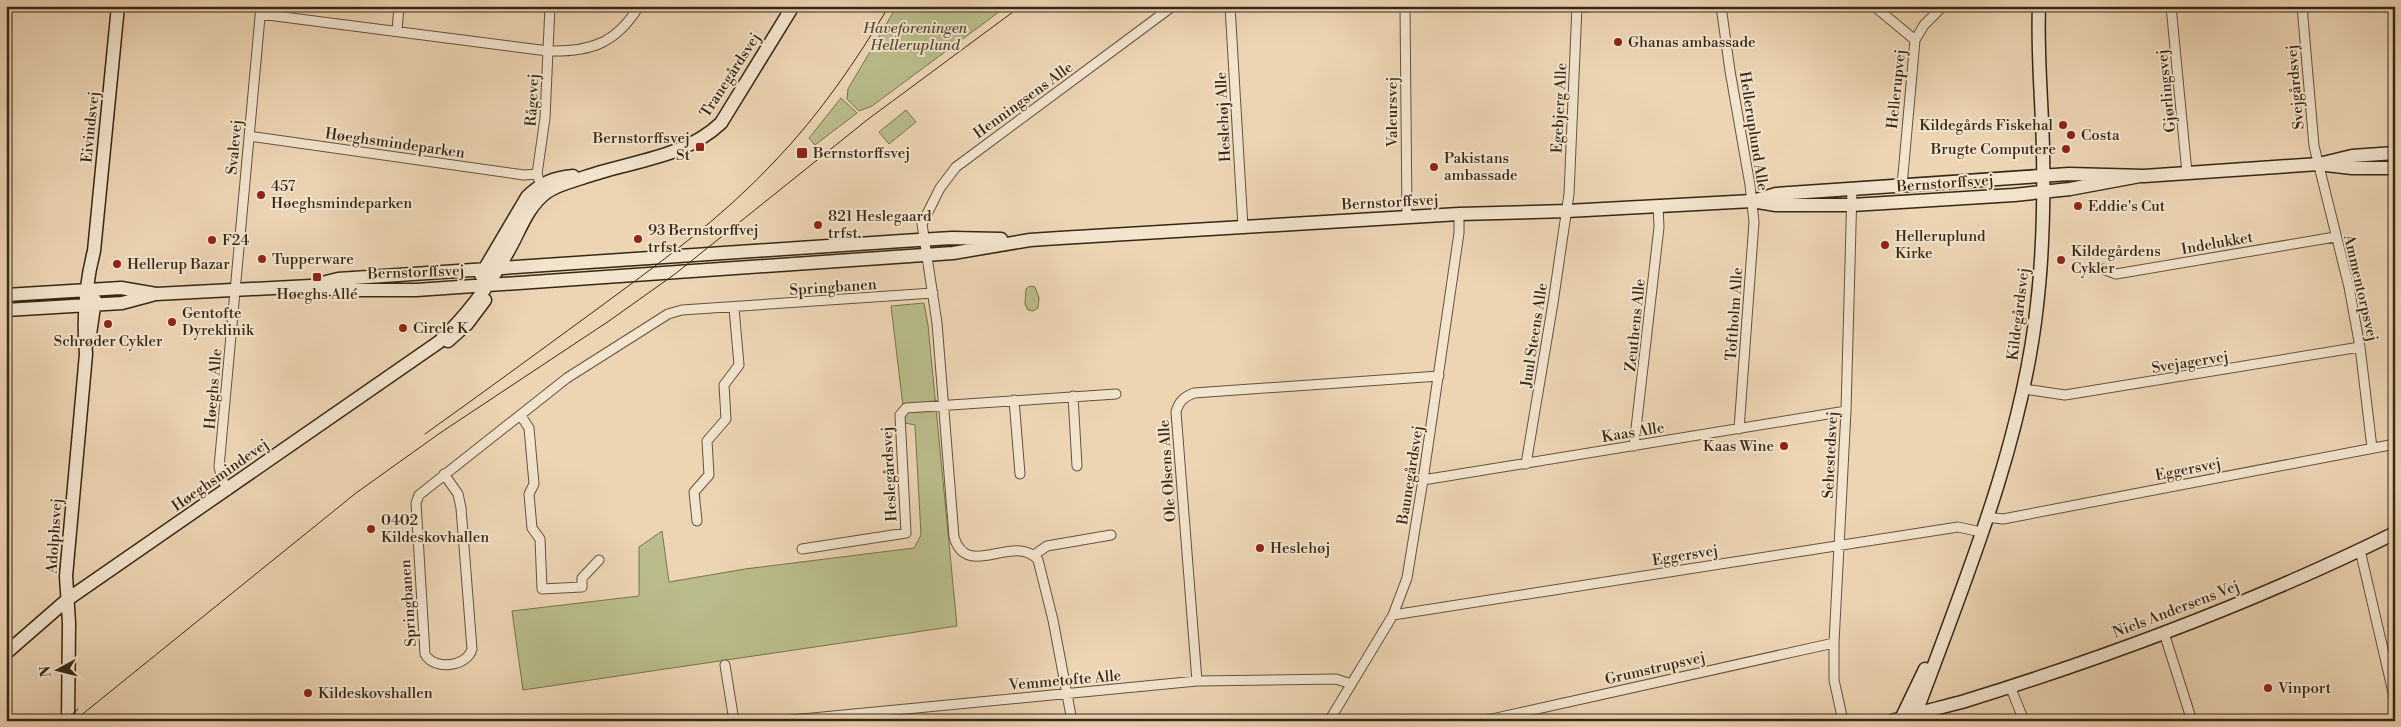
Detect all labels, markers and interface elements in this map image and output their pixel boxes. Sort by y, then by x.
park label: Haveforeningen Helleruplund [862,19,968,55]
street label: Tranegårdsvej [696,29,765,121]
place label: Ghanas ambassade [1628,33,1755,52]
marker: Ghanas ambassade [1612,36,1624,48]
street label: Svejgårdsvej [2282,44,2309,130]
street label: Hellerupvej [1883,48,1910,130]
street label: Gjørlingsvej [2153,48,2180,133]
street label: Henningsens Alle [970,58,1077,143]
street label: Egebjerg Alle [1548,62,1571,154]
street label: Helleruplund Alle [1735,70,1772,192]
street label: Heslehøj Alle [1212,71,1235,163]
street label: Rågevej [522,73,543,127]
street label: Valeursvej [1383,77,1402,148]
street label: Eivindsvej [77,90,104,164]
place label: Kildegårds Fiskehal [1919,116,2054,135]
street label: Svalevej [223,119,246,175]
marker: Kildegårds Fiskehal [2057,119,2069,131]
street label: Høeghsmindeparken [324,124,466,163]
place label: Costa [2081,126,2120,145]
place label: Bernstorffsvej St [592,129,691,165]
marker: Costa [2065,129,2077,141]
place label: Brugte Computere [1930,140,2056,159]
marker: Bernstorffsvej St [694,141,706,153]
marker: Brugte Computere [2060,143,2072,155]
place label: Bernstorffsvej [812,144,910,163]
marker: Bernstorffsvej [795,146,809,160]
place label: Pakistans ambassade [1444,149,1518,185]
marker: Pakistans ambassade [1428,161,1440,173]
street label: Bernstorffsvej [1895,171,1994,196]
place label: 457 Høeghsmindeparken [271,177,412,213]
marker: 457 Høeghsmindeparken [255,189,267,201]
street label: Bernstorffsvej [1340,190,1439,215]
place label: Eddie's Cut [2088,197,2166,216]
marker: Eddie's Cut [2072,200,2084,212]
place label: 821 Heslegaard trfst. [828,207,932,243]
marker: 821 Heslegaard trfst. [812,219,824,231]
place label: 93 Bernstorffvej trfst. [648,221,759,257]
place label: Helleruplund Kirke [1895,227,1986,263]
street label: Indelukket [2180,228,2255,259]
place label: F24 [222,231,250,250]
street label: Ammentorpsvej [2339,232,2382,343]
marker: 93 Bernstorffvej trfst. [632,233,644,245]
marker: F24 [206,234,218,246]
marker: Helleruplund Kirke [1879,239,1891,251]
place label: Kildegårdens Cykler [2071,242,2161,278]
place label: Tupperware [272,250,354,269]
marker: Tupperware [256,253,268,265]
marker: Kildegårdens Cykler [2055,254,2067,266]
place label: Hellerup Bazar [127,255,230,274]
marker: Hellerup Bazar [111,258,123,270]
street label: Bernstorffsvej [366,261,465,284]
street label: Toftholm Alle [1722,267,1747,361]
street label: Kildegårdsvej [2003,267,2034,362]
marker: Høeghs Allé [311,271,323,283]
street label: Springbanen [789,275,877,300]
street label: Zeuthens Alle [1621,278,1650,372]
street label: Juul Steens Alle [1517,282,1552,390]
place label: Høeghs Allé [276,285,358,304]
place label: Gentofte Dyreklinik [182,304,255,340]
marker: Gentofte Dyreklinik [166,316,178,328]
marker: Schrøder Cykler [102,318,114,330]
place label: Circle K [413,319,469,338]
marker: Circle K [397,322,409,334]
place label: Schrøder Cykler [54,332,163,351]
street label: Svejagervej [2150,347,2230,378]
street label: Høeghs Alle [200,348,226,430]
street label: Sehestedsvej [1819,411,1842,499]
street label: Kaas Alle [1600,418,1666,447]
street label: Ole Olsens Alle [1154,419,1181,523]
street label: Baunegårdsvej [1393,424,1428,527]
street label: Heslegårdsvej [878,426,901,522]
street label: Høeghsmindevej [168,435,272,516]
place label: Kaas Wine [1703,437,1774,456]
marker: Kaas Wine [1778,440,1790,452]
street label: Eggersvej [2154,454,2223,485]
street label: Adolphsvej [42,498,67,575]
place label: 0402 Kildeskovhallen [381,511,489,547]
marker: 0402 Kildeskovhallen [365,523,377,535]
place label: Heslehøj [1270,539,1331,558]
street label: Eggersvej [1651,541,1719,570]
marker: Heslehøj [1254,542,1266,554]
street label: Springbanen [396,559,421,647]
street label: Niels Andersens Vej [2110,577,2242,642]
north arrow [32,644,82,694]
street label: Grumstrupsvej [1603,648,1707,689]
text: N [36,665,56,678]
street label: Vemmetofte Alle [1007,666,1122,695]
place label: Vinport [2277,679,2332,698]
marker: Vinport [2262,682,2274,694]
place label: Kildeskovshallen [318,684,433,703]
marker: Kildeskovshallen [302,687,314,699]

